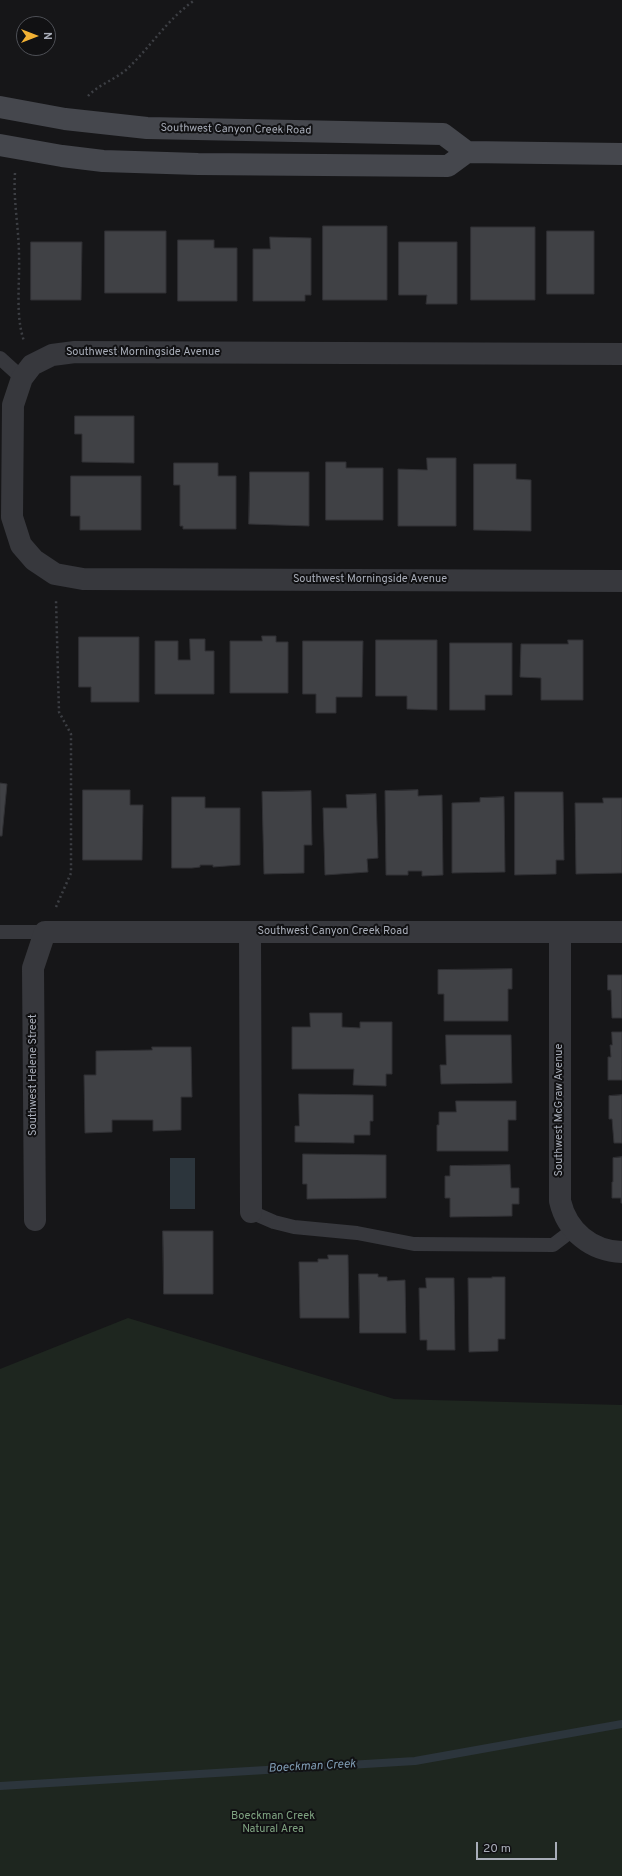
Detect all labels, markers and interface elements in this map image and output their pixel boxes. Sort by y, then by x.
north arrow [16,16,56,56]
text: N [40,32,54,40]
street label: Southwest Canyon Creek Road [160,122,312,138]
street label: Southwest Morningside Avenue [66,346,220,360]
street label: Southwest Morningside Avenue [293,573,447,587]
street label: Southwest Canyon Creek Road [258,925,408,939]
street label: Southwest Helene Street [27,1014,41,1136]
street label: Southwest McGraw Avenue [553,1044,567,1176]
water label: Boeckman Creek [268,1758,356,1776]
park label: Boeckman Creek Natural Area [231,1810,315,1836]
scale bar [478,1834,559,1860]
text: 20 m [483,1841,511,1857]

